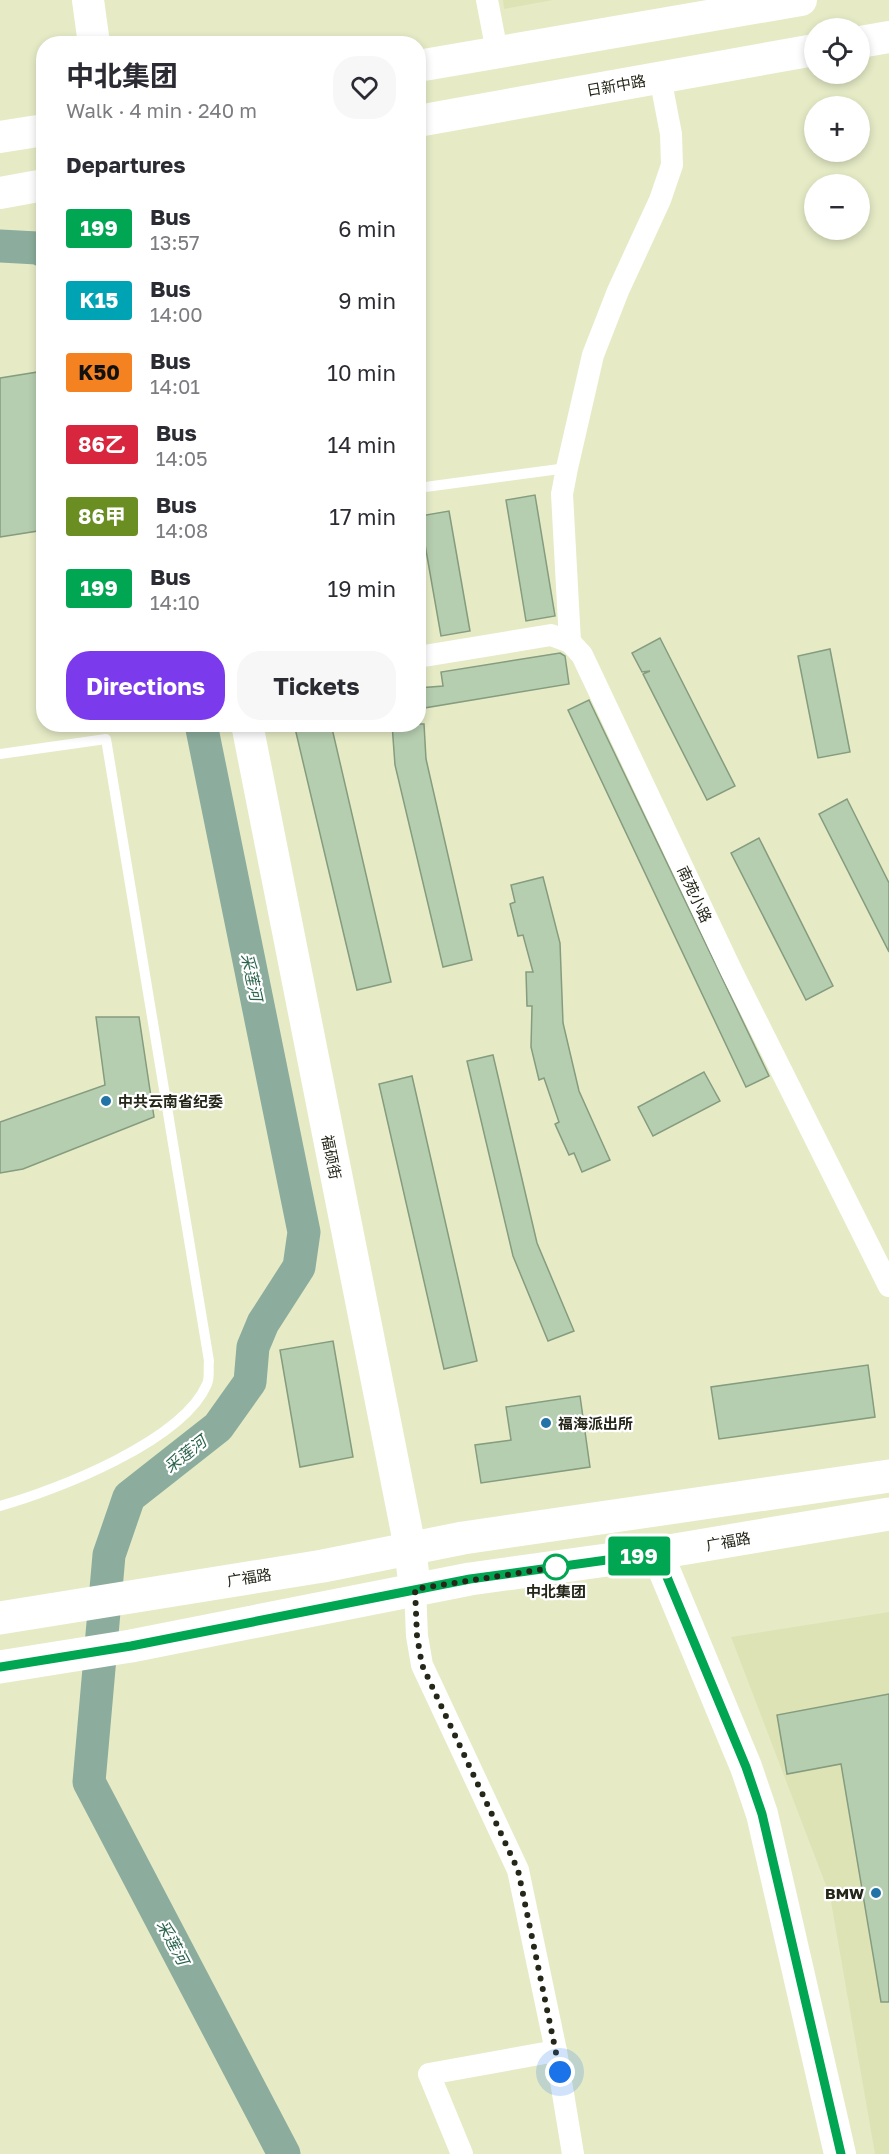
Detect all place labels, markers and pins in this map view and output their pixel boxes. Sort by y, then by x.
place label: 中共云南省纪委 [118,1092,223,1110]
marker: 中共云南省纪委 [99,1094,113,1108]
place label: 福海派出所 [558,1414,633,1432]
marker: 福海派出所 [539,1416,553,1430]
marker: 中北集团 [543,1554,569,1580]
place label: 中北集团 [526,1582,586,1600]
place label: BMW [825,1884,864,1902]
marker: BMW [869,1886,883,1900]

